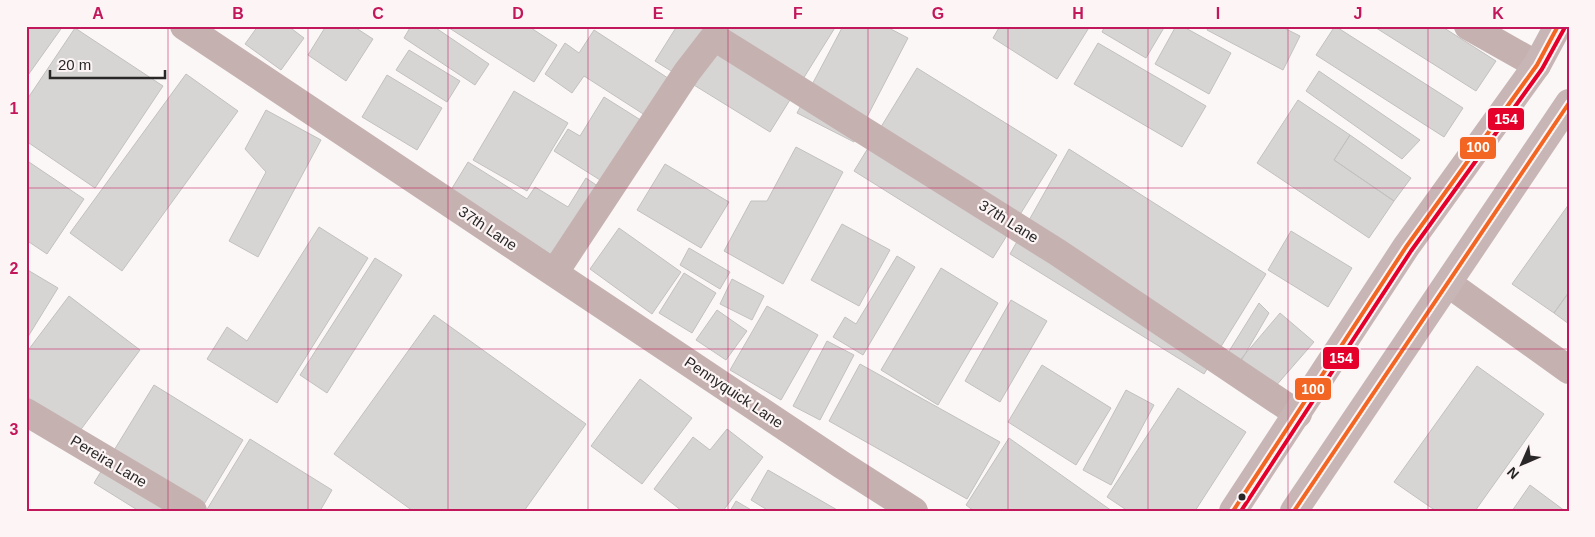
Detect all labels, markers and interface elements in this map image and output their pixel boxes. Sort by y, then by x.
text: A [92,5,104,22]
text: B [232,5,244,22]
text: C [372,5,384,22]
text: D [512,5,524,22]
text: E [653,5,664,22]
text: F [793,5,803,22]
text: G [932,5,944,22]
text: H [1072,5,1084,22]
text: I [1216,5,1220,22]
text: J [1354,5,1362,22]
text: K [1492,5,1504,22]
scale bar [50,48,165,80]
text: 20 m [58,56,91,73]
text: 1 [10,100,19,117]
line badge: 154 [1487,107,1525,131]
text: 154 [1494,111,1518,127]
line badge: 100 [1459,136,1497,160]
text: 100 [1466,139,1490,155]
street label: 37th Lane [976,196,1042,246]
street label: 37th Lane [456,202,520,254]
text: 2 [10,260,19,277]
line badge: 154 [1322,346,1360,370]
text: 154 [1329,350,1353,366]
street label: Pennyquick Lane [682,353,786,431]
line badge: 100 [1294,377,1332,401]
text: 100 [1301,381,1325,397]
text: 3 [10,421,19,438]
street label: Pereira Lane [68,432,150,490]
north arrow [1498,440,1548,490]
text: N [1504,464,1522,482]
unlabelled marker [1237,492,1247,502]

